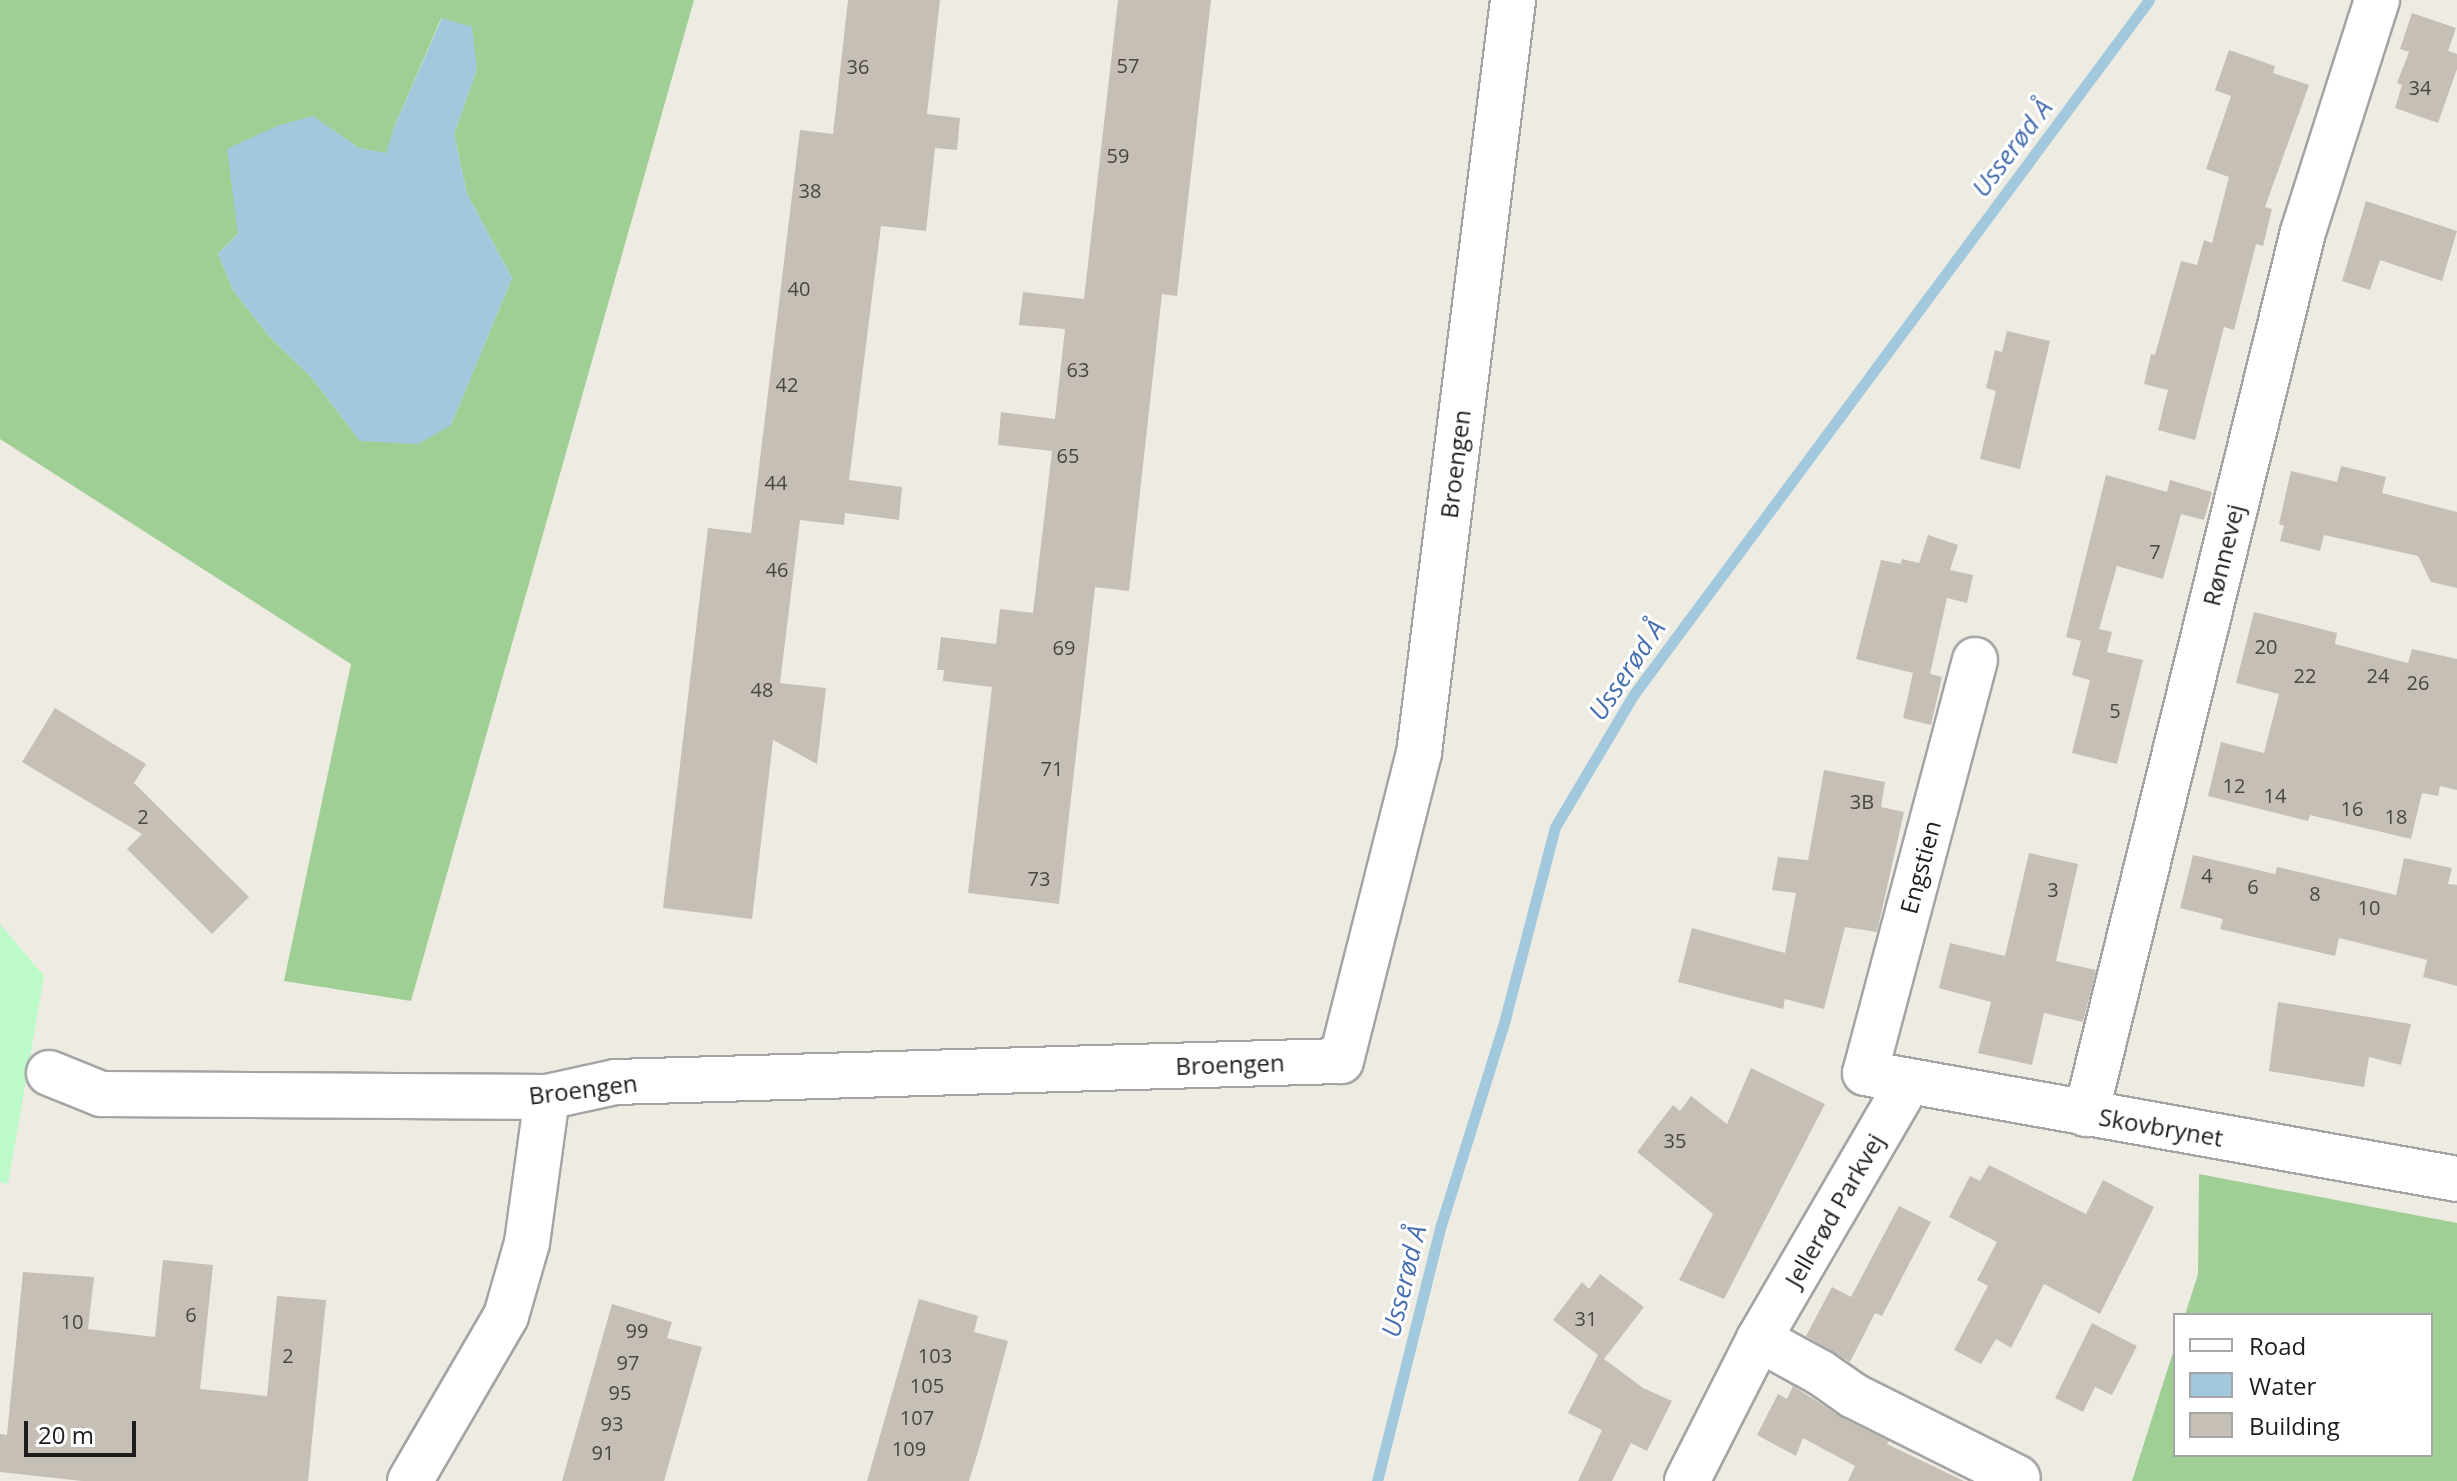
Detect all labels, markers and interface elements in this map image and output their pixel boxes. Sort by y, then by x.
house number: 57 [1117,53,1139,77]
house number: 36 [847,54,869,78]
house number: 34 [2409,75,2431,99]
water label: Usserød Å [1965,93,2059,203]
house number: 59 [1107,143,1129,167]
house number: 38 [799,178,821,202]
house number: 40 [788,276,810,300]
house number: 63 [1067,357,1089,381]
house number: 42 [776,372,798,396]
street label: Broengen [1434,408,1476,520]
house number: 65 [1057,443,1079,467]
house number: 44 [765,470,787,494]
street label: Rønnevej [2196,501,2250,609]
house number: 7 [2149,539,2161,563]
house number: 46 [766,557,788,581]
water label: Usserød Å [1582,614,1672,726]
house number: 20 [2255,634,2277,658]
house number: 69 [1053,635,1075,659]
house number: 22 [2294,663,2316,687]
house number: 24 [2367,663,2389,687]
house number: 26 [2407,670,2429,694]
house number: 48 [751,677,773,701]
house number: 5 [2109,698,2121,722]
house number: 71 [1041,756,1063,780]
house number: 12 [2223,773,2245,797]
house number: 14 [2264,783,2286,807]
house number: 3B [1850,789,1874,813]
house number: 16 [2341,796,2363,820]
house number: 2 [137,804,149,828]
house number: 18 [2385,804,2407,828]
street label: Engstien [1894,817,1946,917]
house number: 4 [2201,863,2213,887]
house number: 73 [1028,866,1050,890]
house number: 6 [2247,874,2259,898]
house number: 3 [2047,877,2059,901]
house number: 8 [2309,881,2321,905]
house number: 10 [2358,895,2380,919]
street label: Broengen [1175,1048,1285,1080]
street label: Broengen [527,1068,639,1110]
street label: Skovbrynet [2097,1102,2225,1152]
house number: 35 [1664,1128,1686,1152]
street label: Jellerød Parkvej [1778,1128,1890,1292]
water label: Usserød Å [1375,1222,1433,1340]
house number: 6 [185,1302,197,1326]
house number: 31 [1575,1306,1597,1330]
house number: 10 [61,1309,83,1333]
legend [2173,1313,2433,1457]
house number: 99 [626,1318,648,1342]
text: Road [2249,1329,2306,1362]
house number: 2 [282,1343,294,1367]
house number: 103 [918,1343,952,1367]
house number: 97 [617,1350,639,1374]
text: Water [2249,1369,2316,1402]
house number: 105 [910,1373,944,1397]
house number: 95 [609,1380,631,1404]
scale bar [28,1405,140,1455]
house number: 107 [900,1405,934,1429]
text: Building [2249,1409,2340,1442]
house number: 93 [601,1411,623,1435]
text: 20 m [38,1418,94,1451]
house number: 109 [892,1436,926,1460]
house number: 91 [592,1440,614,1464]

